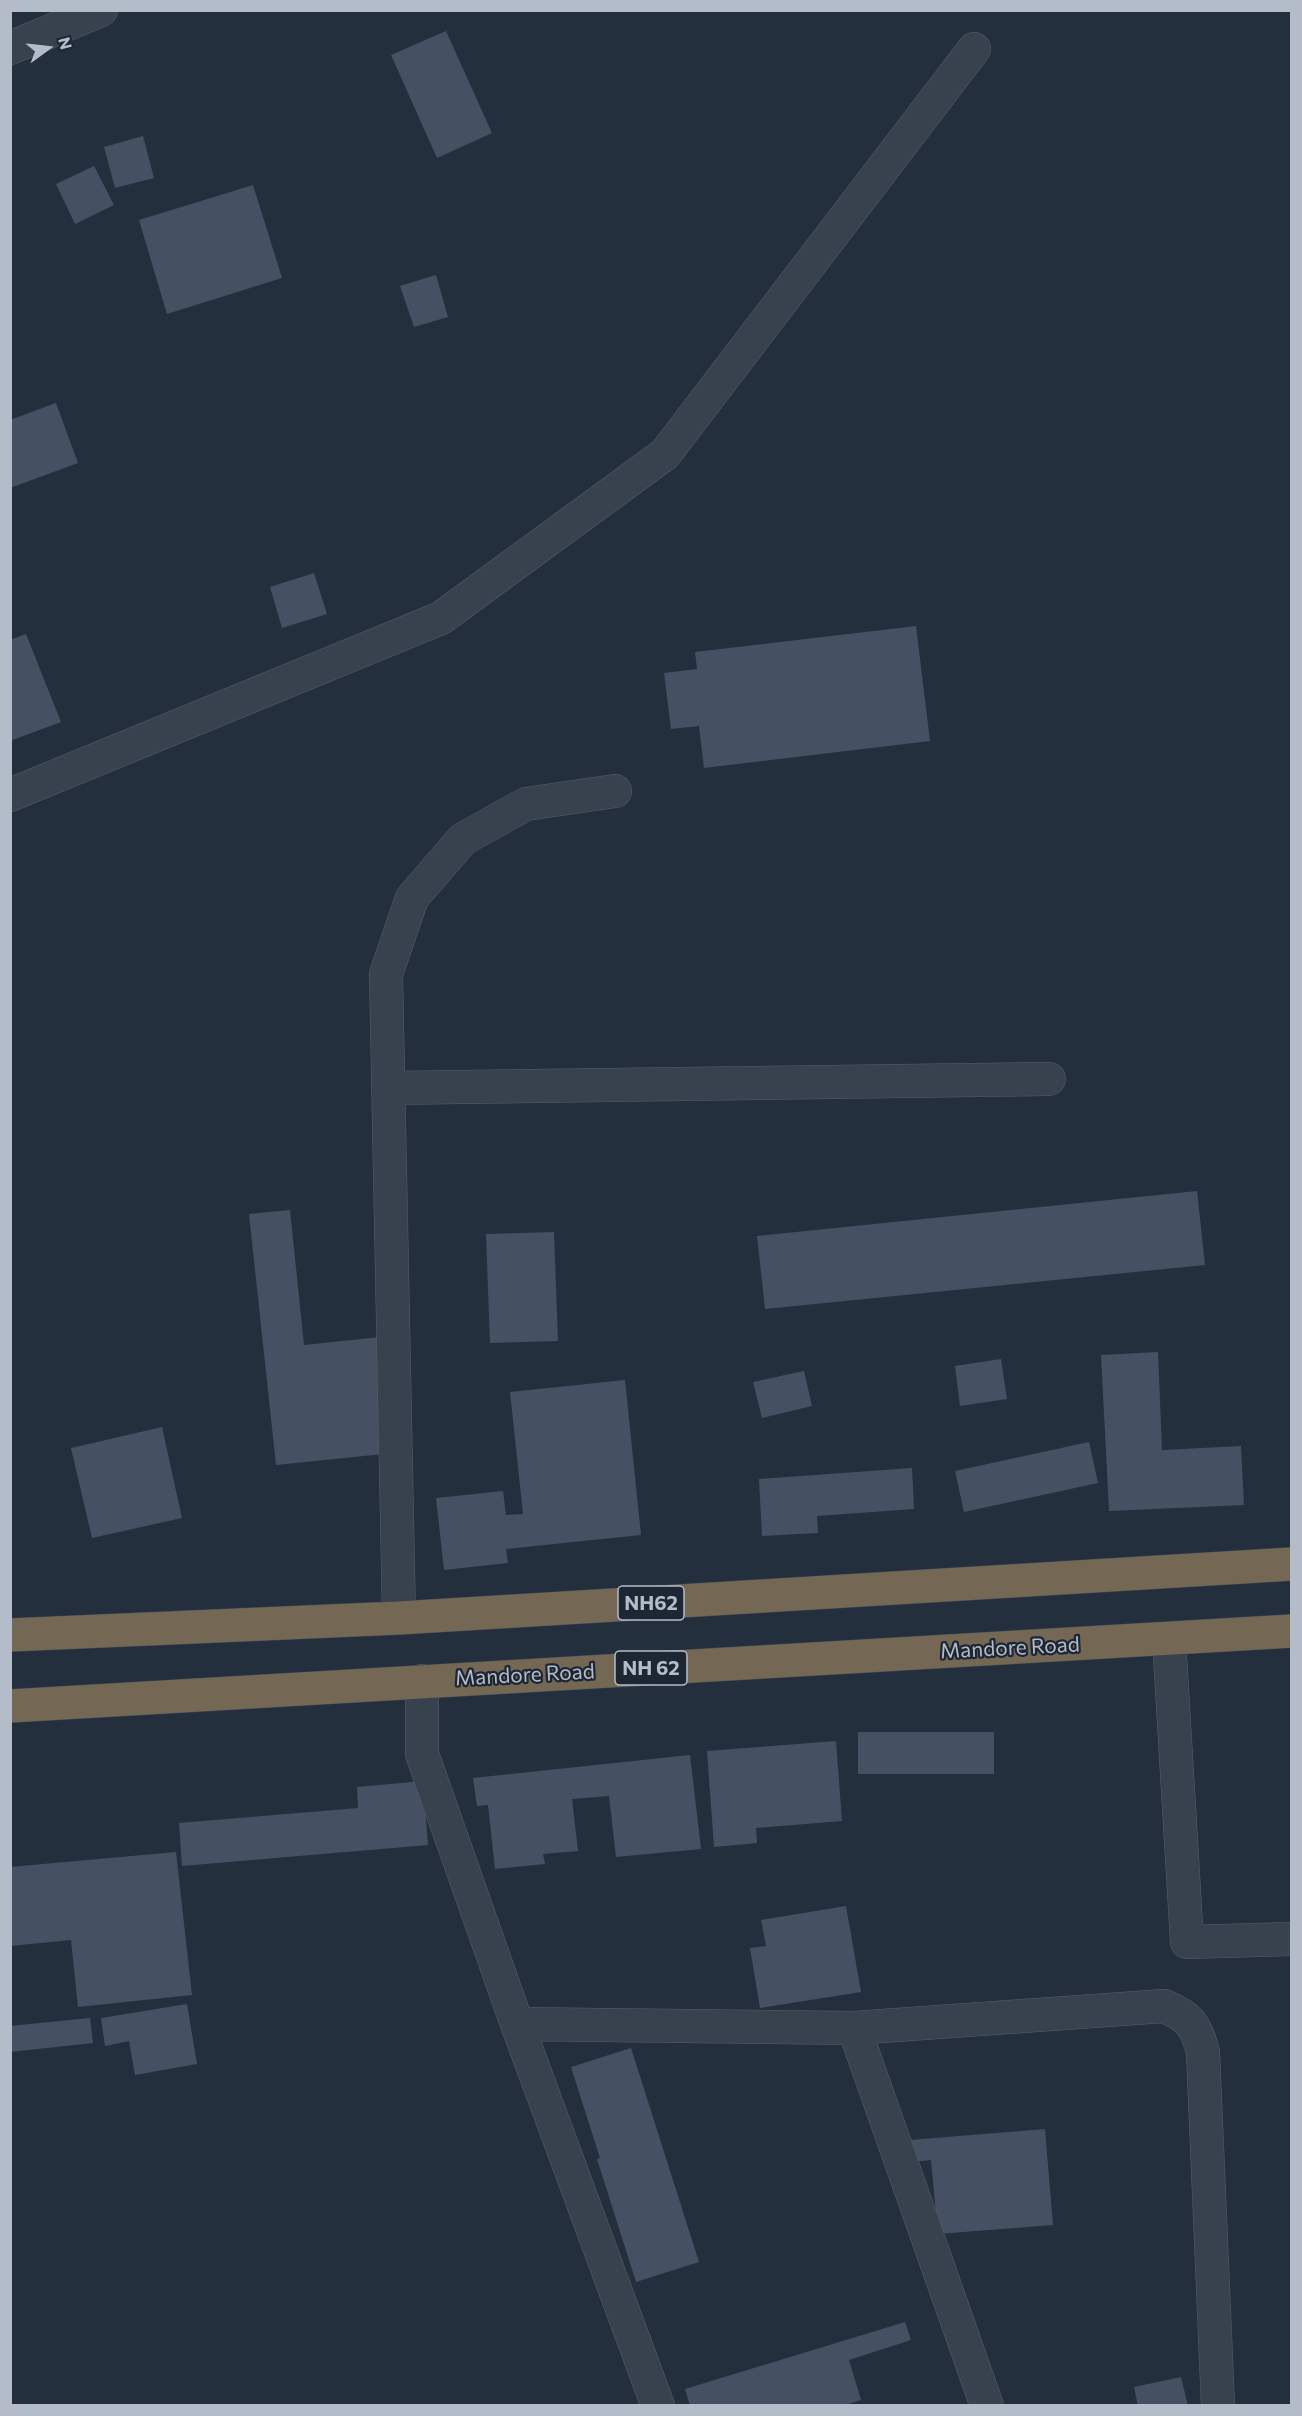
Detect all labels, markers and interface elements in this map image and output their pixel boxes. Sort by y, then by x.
north arrow [18,18,78,78]
text: N [55,35,77,51]
road number: NH62 [618,1586,684,1620]
street label: Mandore Road [940,1632,1080,1664]
road number: NH 62 [615,1651,687,1685]
street label: Mandore Road [455,1659,595,1691]

